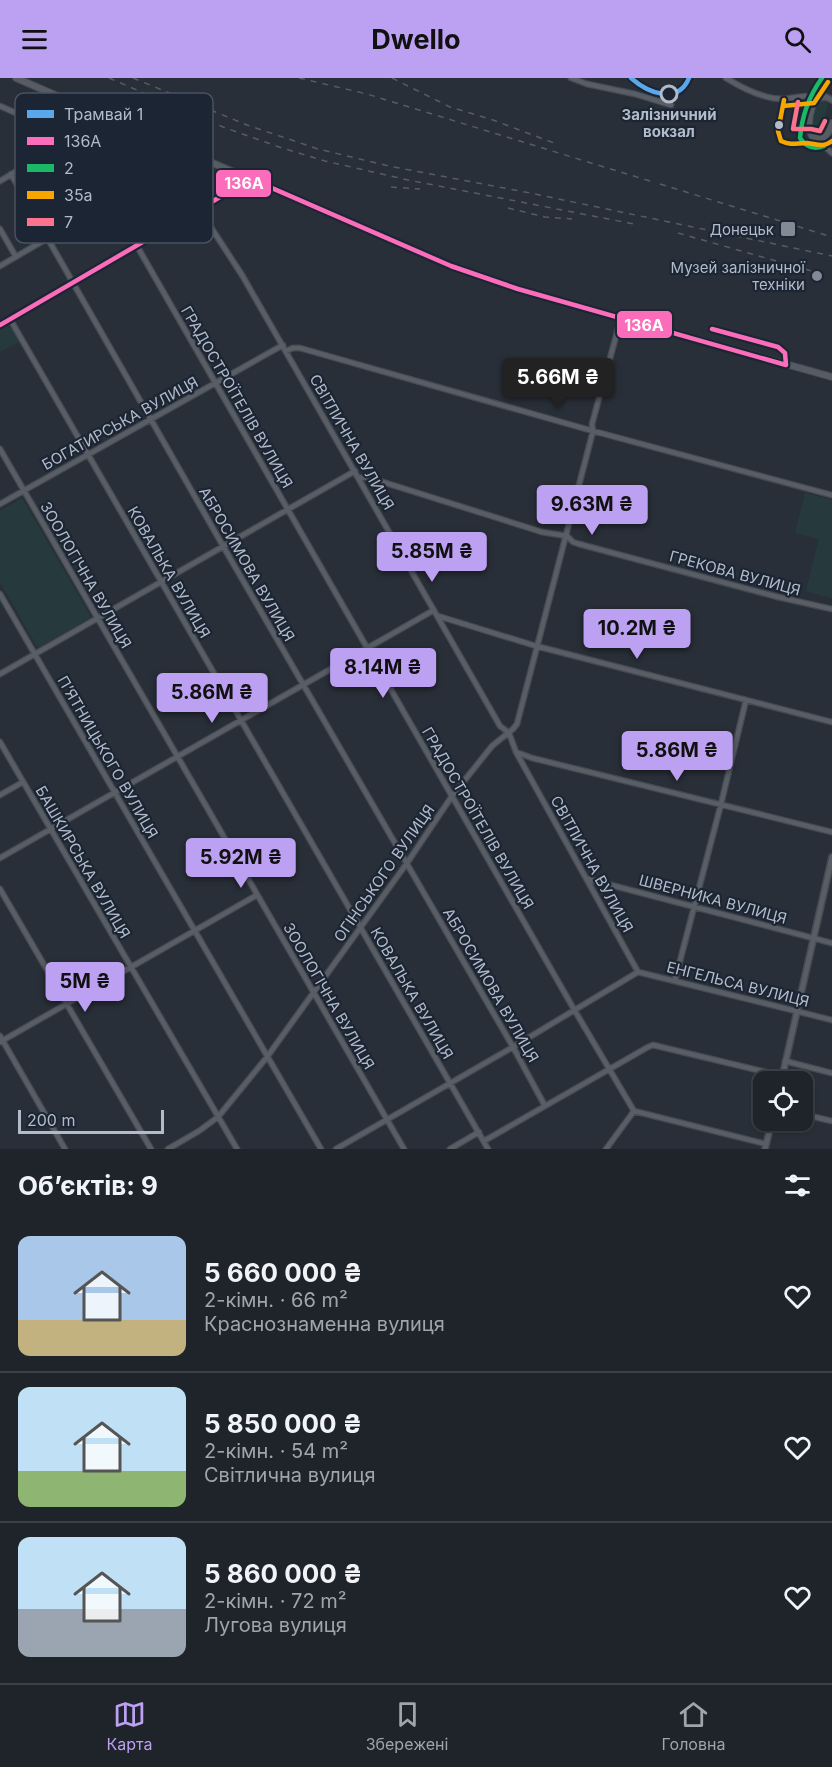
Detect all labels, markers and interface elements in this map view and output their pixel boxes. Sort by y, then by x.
icon: menu [18,23,51,56]
text: Dwello [371,23,461,56]
icon: search [781,23,814,56]
marker: Залізничний вокзал [660,85,678,103]
legend [15,93,213,243]
text: Трамвай 1 [64,104,143,124]
place label: Залізничний вокзал [621,105,717,141]
unlabelled marker [773,119,785,131]
text: 136А [64,131,101,151]
text: 2 [64,158,74,178]
line badge: 136А [215,169,272,198]
text: 136А [224,173,264,193]
text: 35а [64,185,93,205]
text: 7 [64,212,73,232]
place label: Донецьк [710,220,774,239]
marker: Донецьк [779,220,797,238]
place label: Музей залізничної техніки [671,258,806,294]
marker: Музей залізничної техніки [810,269,824,283]
street label: ГРАДОСТРОЇТЕЛIВ ВУЛИЦЯ [177,303,297,491]
line badge: 136А [616,310,673,339]
text: 136А [624,315,664,335]
pin: 5.66M ₴ [503,358,613,409]
text: 5.66M ₴ [517,365,599,389]
street label: СВІТЛИЧНА ВУЛИЦЯ [305,371,399,513]
street label: БОГАТИРСЬКА ВУЛИЦЯ [39,372,201,474]
street label: АБРОСИМОВА ВУЛИЦЯ [195,483,299,645]
pin: 9.63M ₴ [537,485,647,536]
text: 9.63M ₴ [551,492,633,516]
street label: ЗООЛОГІЧНА ВУЛИЦЯ [36,498,136,652]
street label: КОВАЛЬКА ВУЛИЦЯ [124,503,214,641]
pin: 5.85M ₴ [377,532,487,583]
text: 5.85M ₴ [391,539,473,563]
street label: ГРЕКОВА ВУЛИЦЯ [667,546,803,600]
pin: 10.2M ₴ [582,609,692,660]
text: 10.2M ₴ [598,616,676,640]
pin: 8.14M ₴ [328,648,438,699]
text: 8.14M ₴ [344,655,422,679]
street label: П’ЯТНИЦЬКОГО ВУЛИЦЯ [54,672,162,842]
pin: 5.86M ₴ [157,673,267,724]
text: 5.86M ₴ [171,680,253,704]
street label: ГРАДОСТРОЇТЕЛIВ ВУЛИЦЯ [418,724,538,912]
pin: 5.86M ₴ [622,731,732,782]
text: 5.86M ₴ [636,738,718,762]
street label: БАШКИРСЬКА ВУЛИЦЯ [32,782,134,942]
street label: СВІТЛИЧНА ВУЛИЦЯ [547,792,637,936]
street label: ОГІНСЬКОГО ВУЛИЦЯ [329,801,439,945]
pin: 5.92M ₴ [186,838,296,889]
text: 5.92M ₴ [200,845,282,869]
street label: ШВЕРНИКА ВУЛИЦЯ [637,870,789,928]
street label: АБРОСИМОВА ВУЛИЦЯ [439,904,543,1066]
street label: ЗООЛОГІЧНА ВУЛИЦЯ [279,919,379,1073]
street label: КОВАЛЬКА ВУЛИЦЯ [367,924,457,1062]
street label: ЕНГЕЛЬСА ВУЛИЦЯ [665,957,811,1011]
pin: 5M ₴ [49,962,121,1013]
text: 5M ₴ [60,969,110,993]
map controls [753,1071,813,1131]
button: locate [753,1071,813,1131]
scale bar [18,1107,164,1134]
text: 200 m [27,1110,75,1130]
icon: filters [781,1169,814,1202]
text: Об’єктів: 9 [18,1170,158,1201]
text: 5 660 000 ₴ [204,1257,362,1288]
icon: home [66,1260,138,1332]
icon: heart [781,1280,814,1313]
text: 2-кімн. · 66 m² [204,1288,348,1312]
text: Краснознаменна вулиця [204,1312,445,1336]
text: 5 850 000 ₴ [204,1408,362,1439]
icon: home [66,1411,138,1483]
icon: heart [781,1431,814,1464]
text: 2-кімн. · 54 m² [204,1439,348,1463]
text: Світлична вулиця [204,1463,376,1487]
text: 5 860 000 ₴ [204,1558,362,1589]
icon: home [66,1561,138,1633]
icon: heart [781,1581,814,1614]
text: 2-кімн. · 72 m² [204,1589,347,1613]
text: Лугова вулиця [204,1613,347,1637]
tab: Карта [107,1698,153,1754]
tab: Збережені [366,1698,448,1754]
tab: Головна [662,1698,725,1754]

